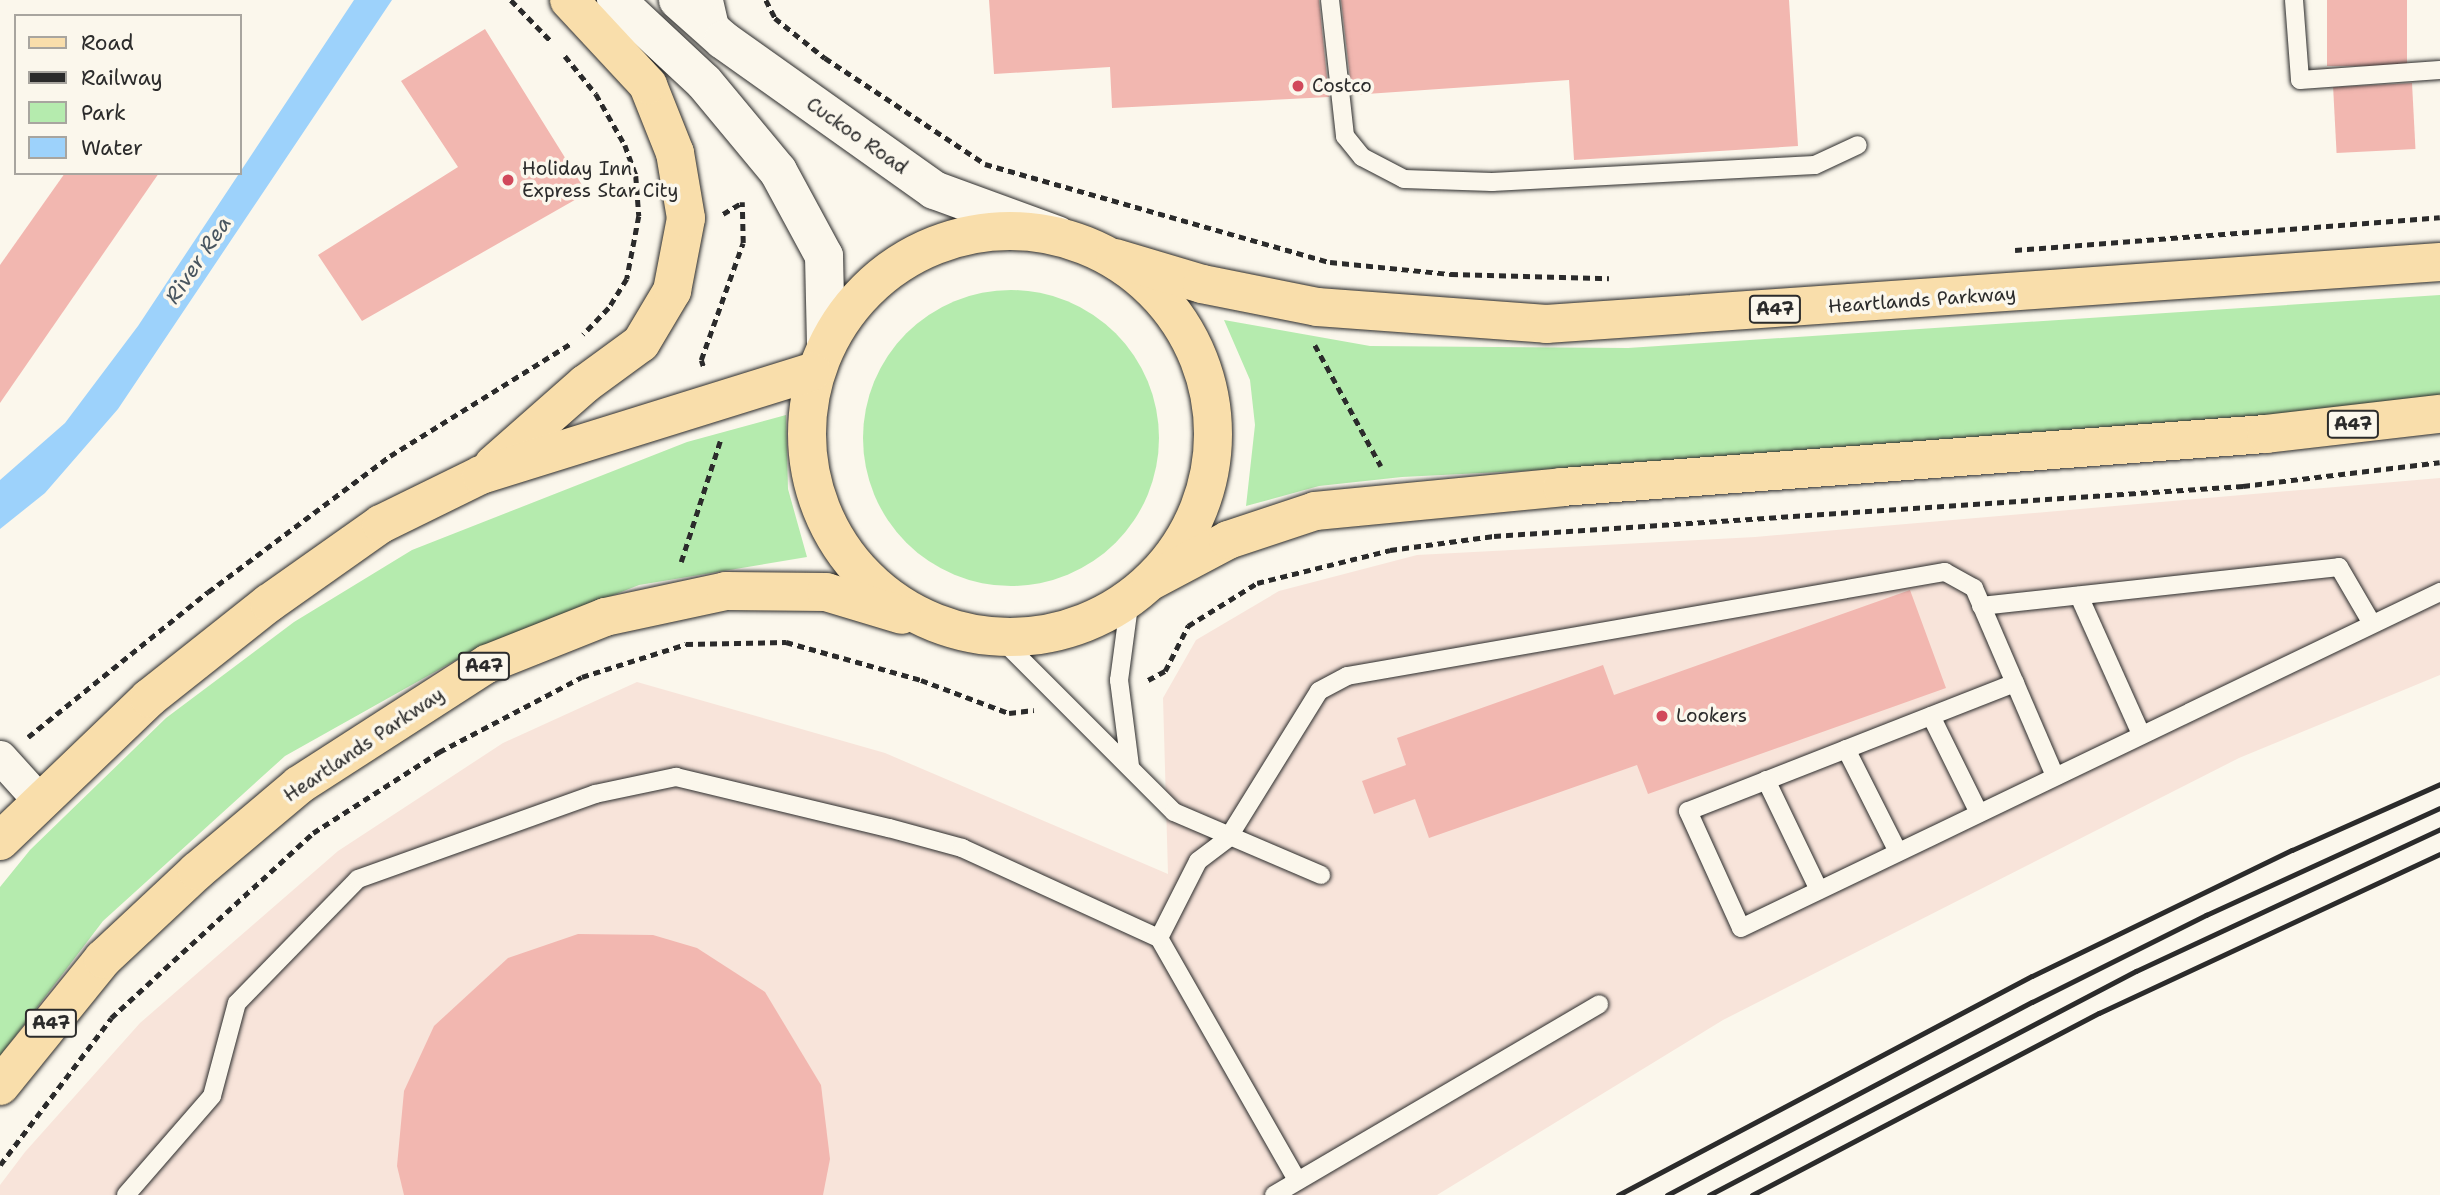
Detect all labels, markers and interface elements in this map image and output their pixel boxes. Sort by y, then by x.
legend [14,14,242,175]
text: Road [81,29,134,57]
text: Railway [81,64,163,92]
place label: Costco [1312,75,1372,97]
marker: Costco [1290,78,1306,94]
street label: Cuckoo Road [802,93,912,179]
text: Park [81,99,126,127]
text: Water [81,134,143,162]
place label: Holiday Inn Express Star City [522,158,678,202]
marker: Holiday Inn Express Star City [500,172,516,188]
water label: River Rea [160,212,236,308]
street label: Heartlands Parkway [1827,282,2017,318]
road number: A47 [1749,295,1801,324]
road number: A47 [2327,410,2379,438]
road number: A47 [458,652,510,680]
street label: Heartlands Parkway [280,683,448,807]
place label: Lookers [1676,705,1747,727]
marker: Lookers [1654,708,1670,724]
road number: A47 [25,1008,77,1038]

